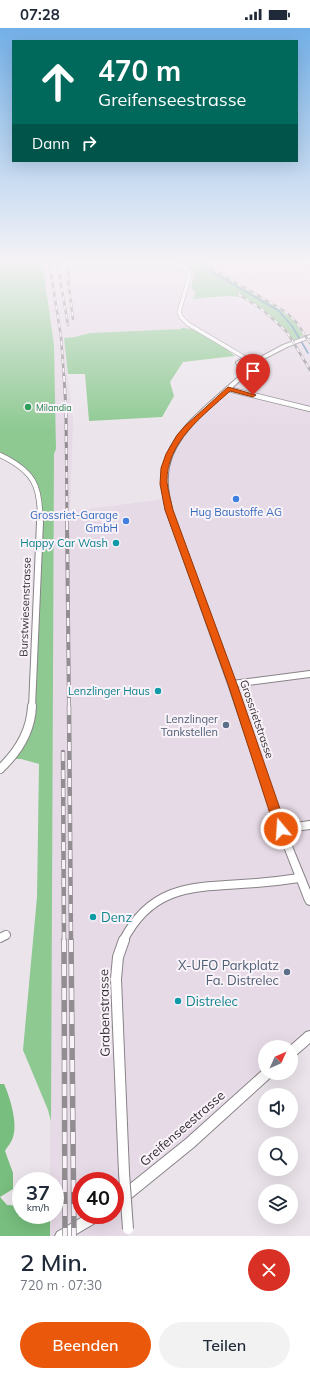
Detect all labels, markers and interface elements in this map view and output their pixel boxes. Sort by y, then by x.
text: 07:28 [20,5,60,24]
text: 470 m [98,53,181,88]
icon: ahead [32,56,84,108]
text: Greifenseestrasse [98,88,246,111]
icon: right [78,132,100,154]
text: Dann [32,134,70,153]
pin [236,354,270,395]
icon: arrive [242,360,264,382]
marker: Milandia [23,402,33,412]
place label: Milandia [36,402,72,413]
marker: Hug Baustoffe AG [231,494,241,504]
place label: Hug Baustoffe AG [190,505,282,519]
place label: Grossriet-Garage GmbH [30,508,118,535]
marker: Grossriet-Garage GmbH [121,516,131,526]
place label: Happy Car Wash [20,536,108,550]
marker: Happy Car Wash [111,538,121,548]
street label: Burstwiesenstrasse [16,557,34,657]
street label: Grossrietstrasse [237,678,277,760]
place label: Lenzlinger Haus [68,684,150,698]
marker: Lenzlinger Haus [153,686,163,696]
place label: Lenzlinger Tankstellen [161,712,218,739]
marker: Lenzlinger Tankstellen [221,720,231,730]
position arrow [260,808,302,850]
place label: Denz [101,909,132,925]
marker: Denz [88,912,98,922]
place label: X-UFO Parkplatz Fa. Distrelec [178,957,279,988]
marker: X-UFO Parkplatz Fa. Distrelec [282,967,292,977]
street label: Grabenstrasse [95,969,113,1057]
place label: Distrelec [186,993,238,1009]
marker: Distrelec [173,996,183,1006]
north arrow [258,1040,298,1080]
map controls [258,1040,298,1224]
street label: Greifenseestrasse [136,1087,228,1169]
button: sound [258,1088,298,1128]
button: search [258,1136,298,1176]
speed limit sign: 40 [72,1172,124,1224]
text: 37 [26,1180,50,1205]
button: layers [258,1184,298,1224]
text: km/h [27,1201,49,1214]
text: 2 Min. [20,1247,87,1277]
button: close [248,1249,290,1291]
text: 720 m · 07:30 [20,1277,102,1293]
button: Beenden [20,1322,151,1368]
button: Teilen [159,1322,290,1368]

